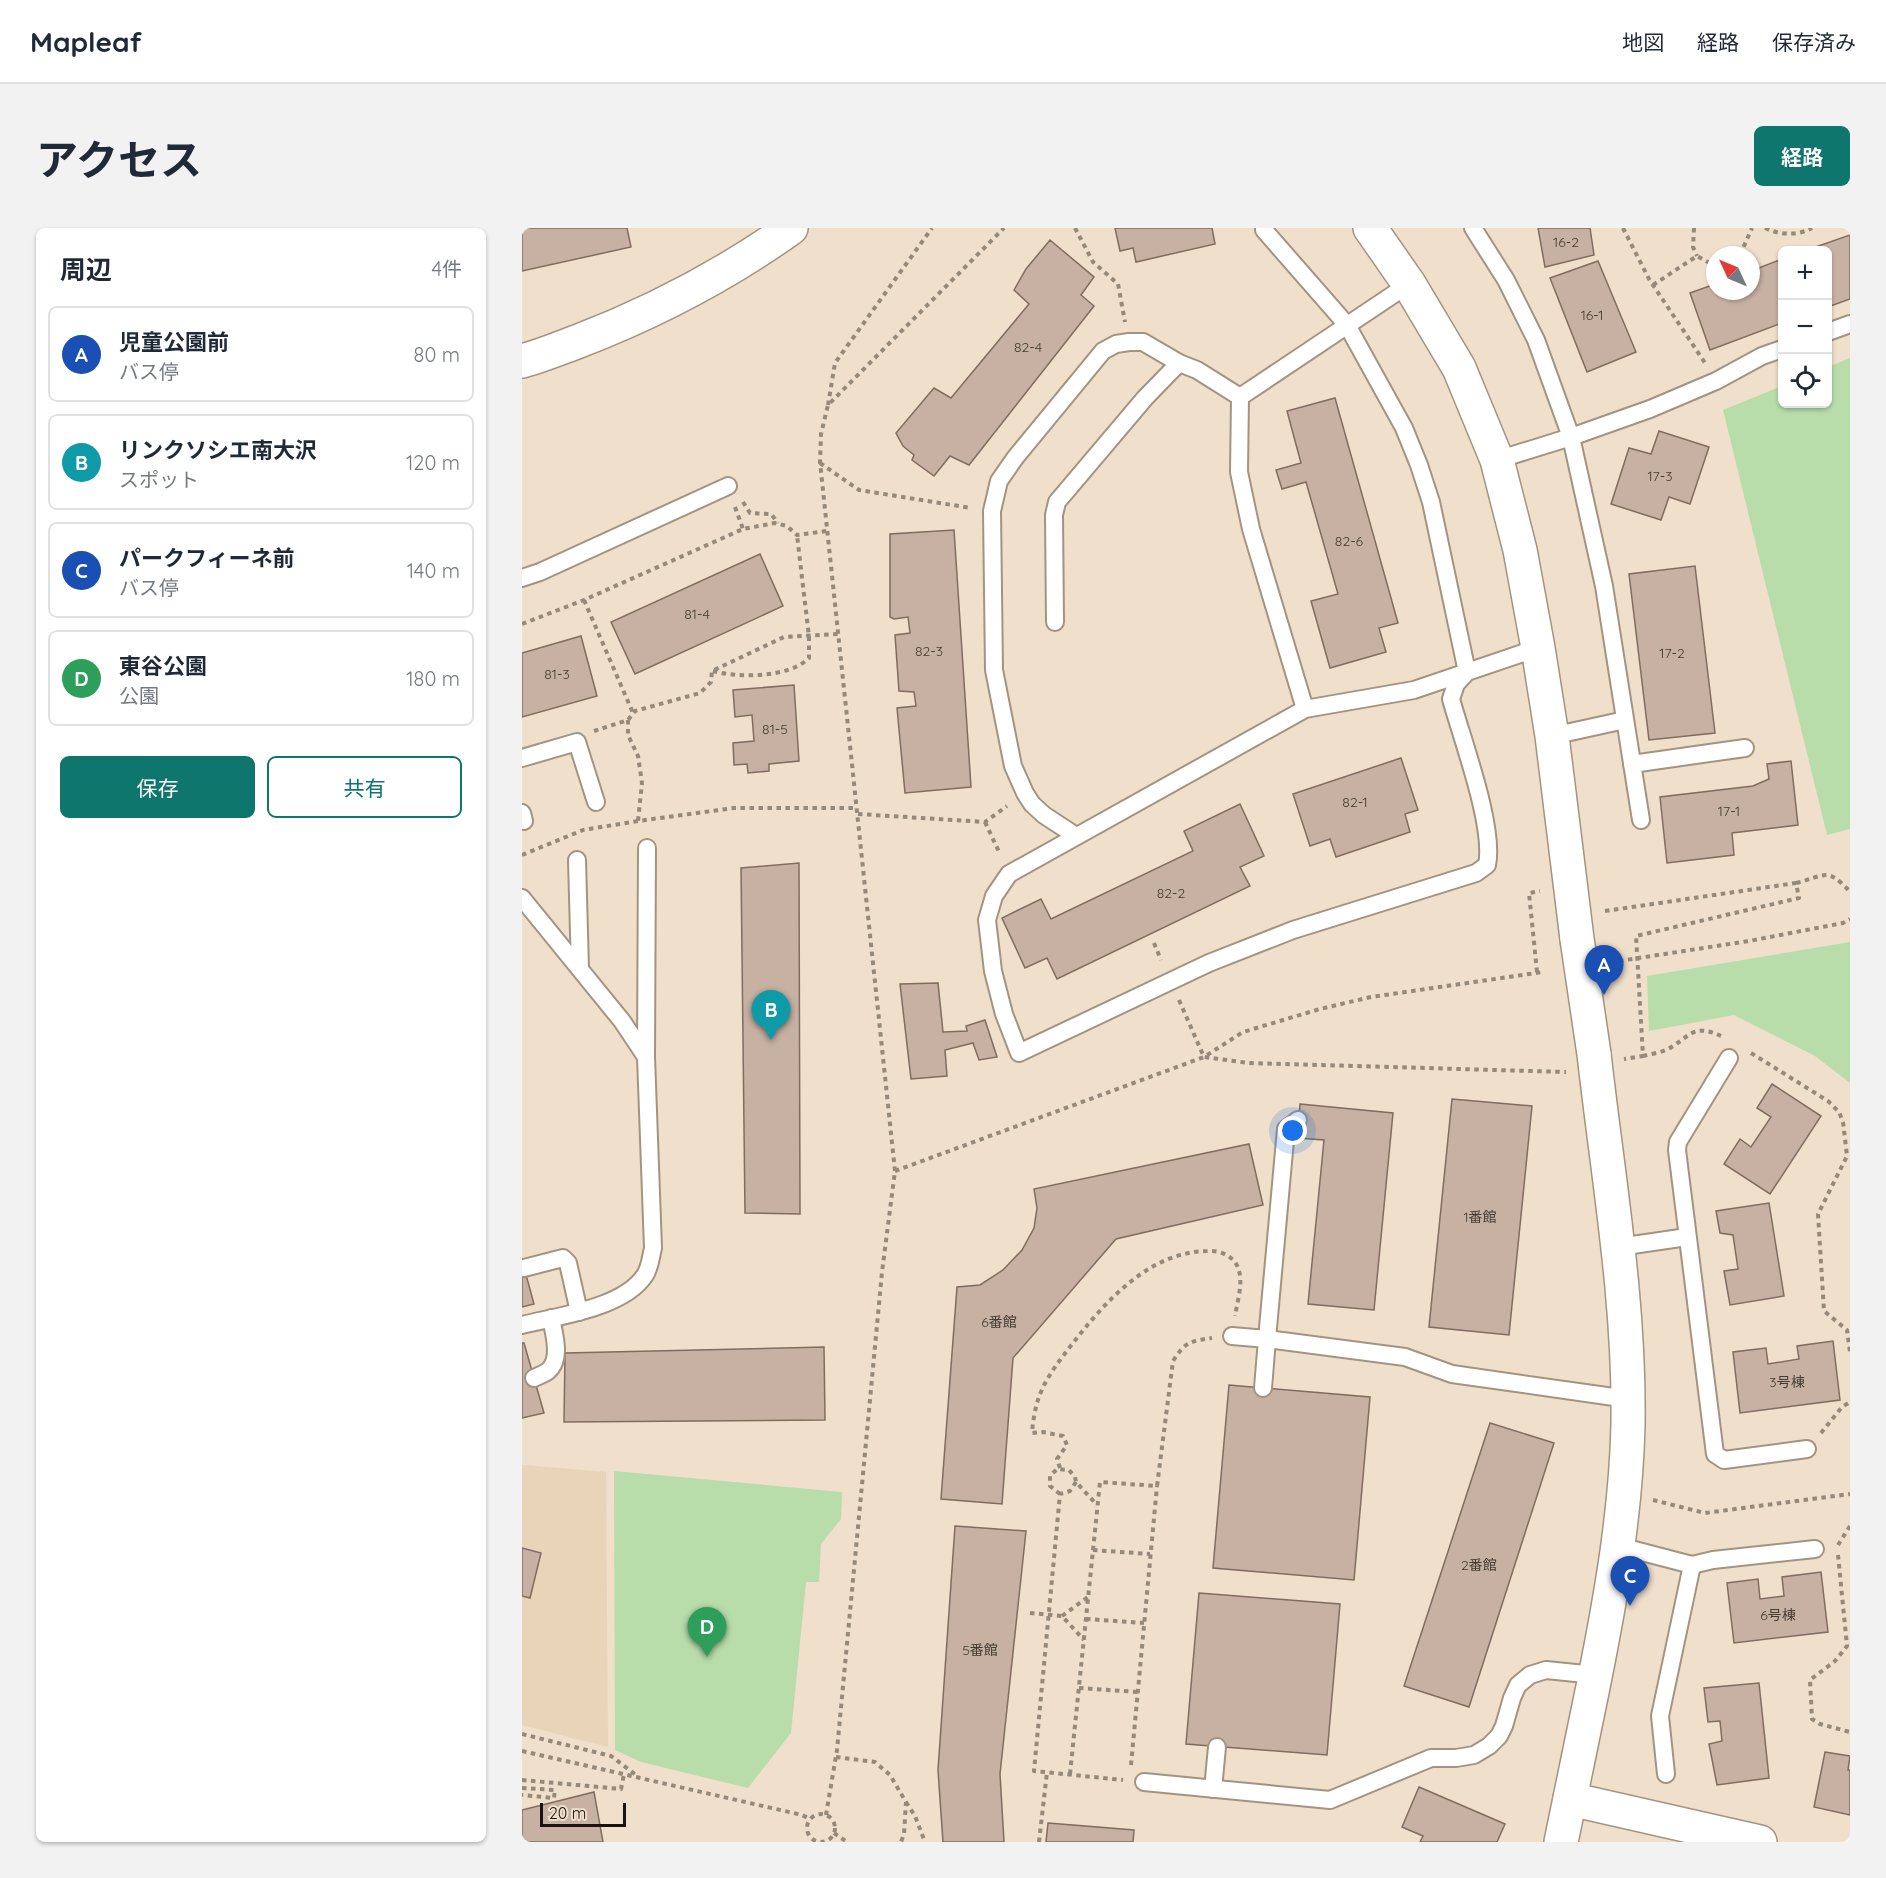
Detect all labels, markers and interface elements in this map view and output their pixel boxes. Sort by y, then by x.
text: Mapleaf [30,24,142,59]
text: 地図 [1622,29,1664,55]
text: 経路 [1697,29,1739,55]
text: 保存済み [1772,29,1856,55]
button: 経路 [1754,126,1850,186]
text: アクセス [36,133,202,186]
house number: 16-2 [1553,233,1579,251]
north arrow [1706,246,1760,300]
map controls [1778,246,1832,408]
button: + [1778,246,1832,300]
text: 周辺 [60,253,112,286]
text: 4件 [431,256,462,281]
button: − [1778,300,1832,354]
house number: 16-1 [1581,306,1603,324]
text: 児童公園前 [119,328,229,356]
house number: 82-4 [1014,338,1042,356]
text: A [75,342,88,367]
text: 80 m [414,342,460,367]
button: locate [1778,354,1832,408]
text: バス停 [119,359,179,384]
text: リンクソシエ南大沢 [119,436,317,464]
text: B [75,450,88,475]
text: 120 m [406,450,460,475]
text: スポット [119,467,199,492]
house number: 17-3 [1647,467,1673,485]
house number: 82-6 [1335,532,1364,550]
text: パークフィーネ前 [119,544,295,572]
text: C [75,558,88,583]
text: 140 m [407,558,460,583]
text: バス停 [119,575,179,600]
house number: 81-4 [684,605,710,623]
house number: 82-3 [915,642,943,660]
house number: 17-2 [1659,644,1685,662]
text: 東谷公園 [119,652,207,680]
house number: 81-3 [544,665,570,683]
text: D [74,666,89,691]
text: 180 m [406,666,460,691]
text: 公園 [119,683,159,708]
house number: 81-5 [762,720,788,738]
button: 保存 [60,756,255,818]
button: 共有 [267,756,462,818]
house number: 82-1 [1342,793,1368,811]
house number: 17-1 [1718,802,1740,820]
house number: 82-2 [1157,884,1186,902]
pin: A [1584,946,1624,995]
pin: B [752,990,790,1040]
your location [1278,1116,1307,1145]
house number: 1番館 [1463,1208,1497,1226]
house number: 6番館 [981,1313,1017,1331]
house number: 3号棟 [1769,1373,1805,1391]
house number: 2番館 [1461,1556,1497,1574]
pin: C [1610,1556,1650,1606]
house number: 6号棟 [1760,1606,1796,1624]
pin: D [688,1608,726,1657]
house number: 5番館 [962,1641,998,1659]
scale bar [540,1800,626,1828]
text: 20 m [549,1803,586,1823]

